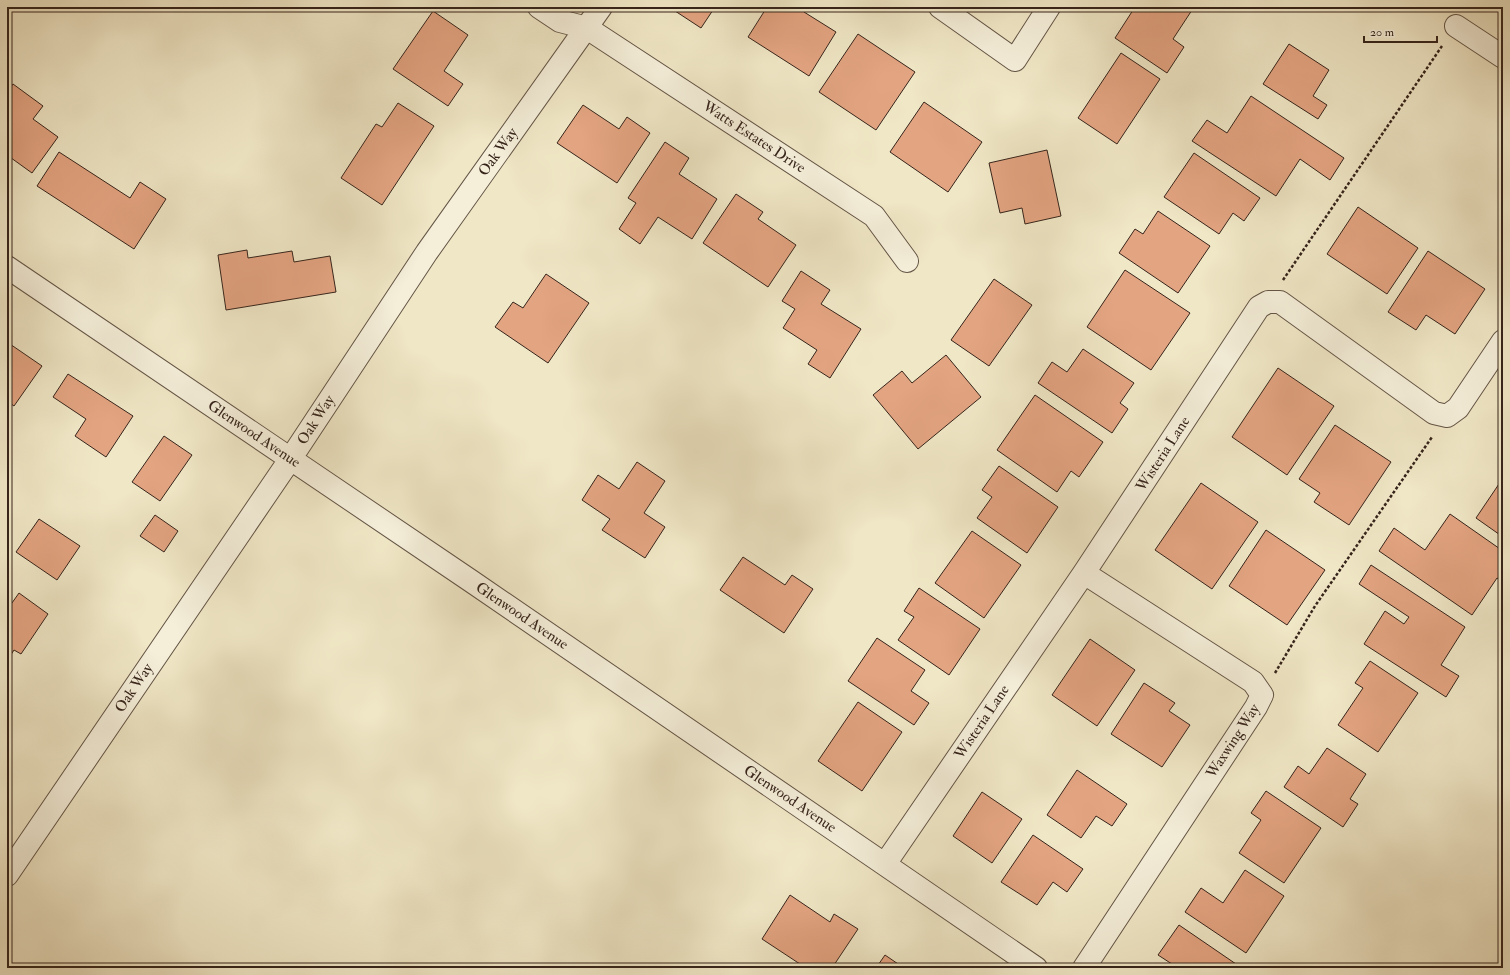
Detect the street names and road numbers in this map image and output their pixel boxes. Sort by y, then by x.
street label: Watts Estates Drive [698,96,809,177]
street label: Oak Way [474,124,522,180]
street label: Oak Way [293,391,339,448]
street label: Glenwood Avenue [204,396,304,472]
street label: Wisteria Lane [1131,413,1194,496]
street label: Glenwood Avenue [472,578,572,654]
street label: Oak Way [111,659,158,716]
street label: Wisteria Lane [950,681,1014,764]
street label: Waxwing Way [1201,700,1264,783]
street label: Glenwood Avenue [740,761,840,837]

